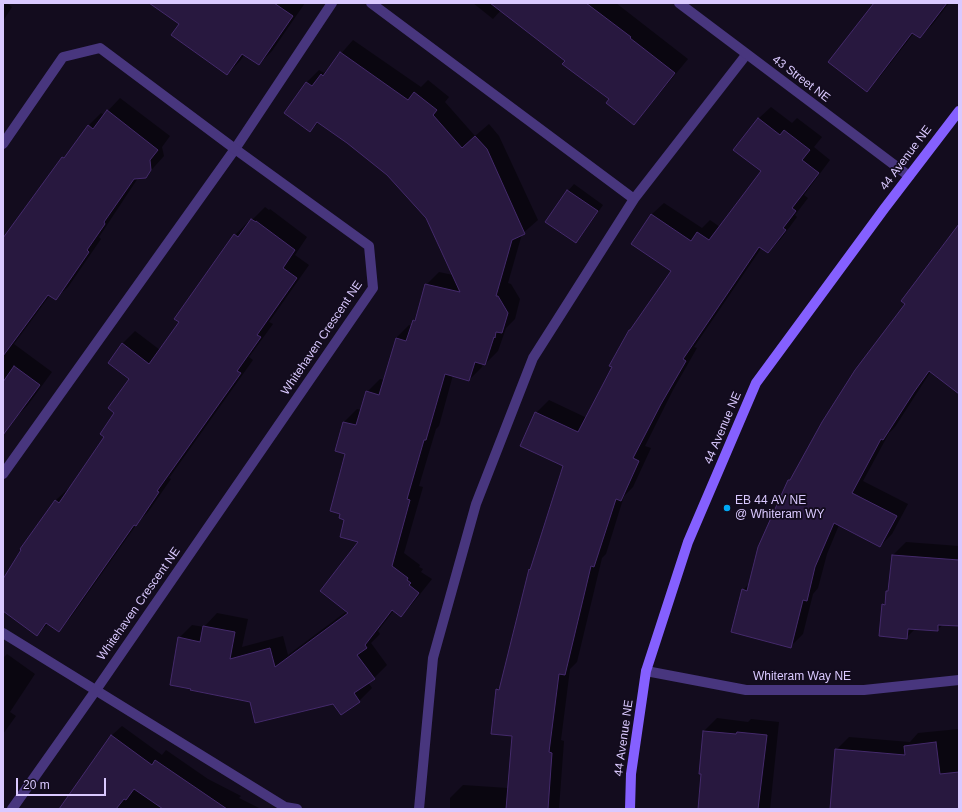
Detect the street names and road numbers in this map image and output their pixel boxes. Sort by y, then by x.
street label: 43 Street NE [769,53,833,105]
street label: 44 Avenue NE [877,123,935,193]
street label: Whitehaven Crescent NE [278,278,366,398]
street label: 44 Avenue NE [701,390,745,466]
street label: Whitehaven Crescent NE [94,545,184,663]
street label: Whiteram Way NE [753,670,851,684]
street label: 44 Avenue NE [612,699,636,777]

